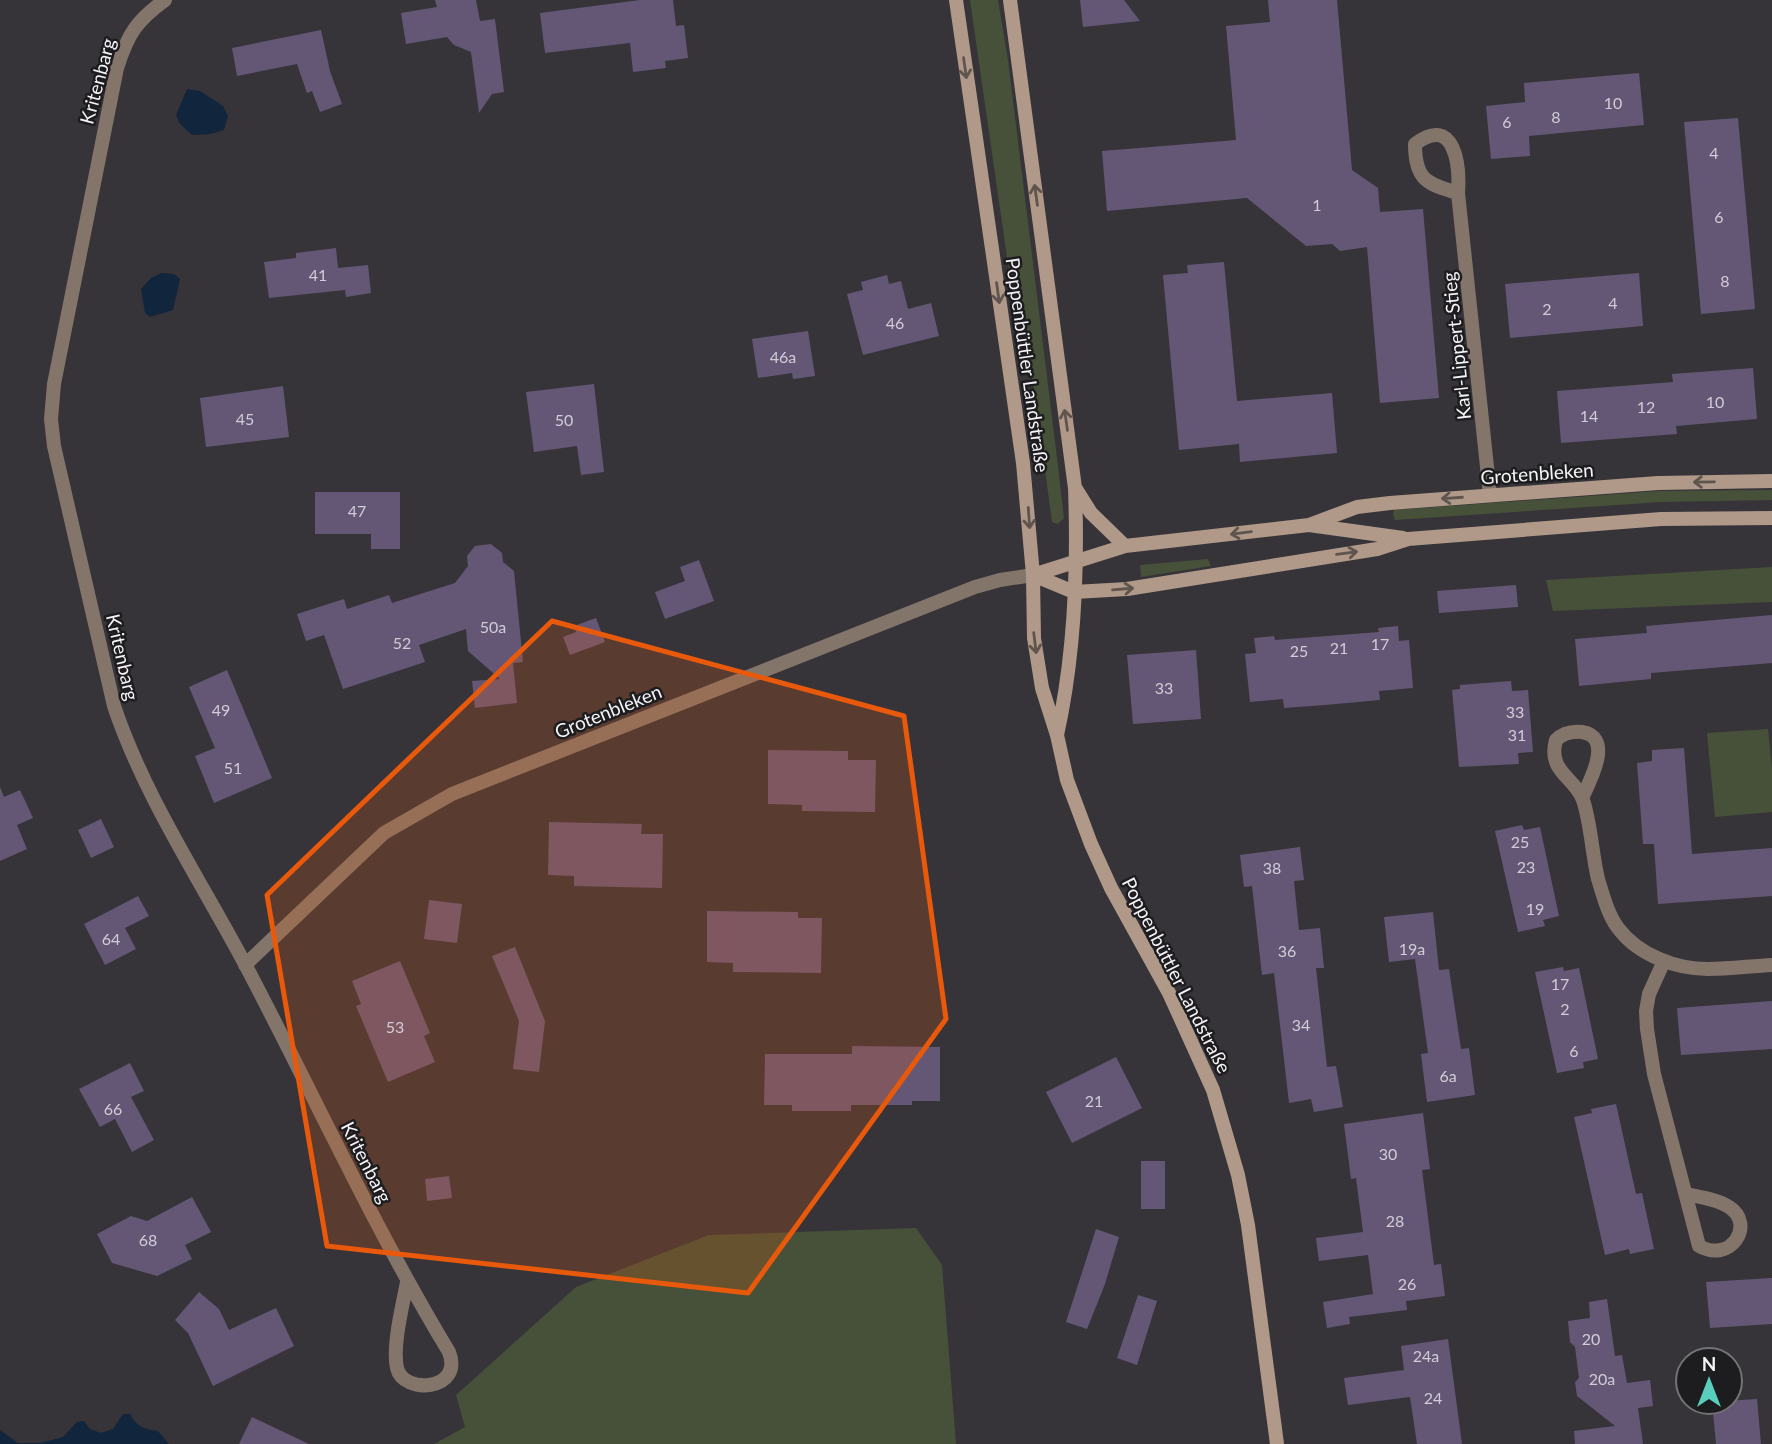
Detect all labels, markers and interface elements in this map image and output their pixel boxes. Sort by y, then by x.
street label: Kritenbarg [74,35,120,127]
one-way arrow [959,56,972,78]
house number: 10 [1604,93,1622,112]
house number: 8 [1551,107,1561,126]
house number: 6 [1502,112,1512,131]
house number: 4 [1709,143,1719,162]
one-way arrow [1029,184,1042,207]
house number: 1 [1312,195,1322,214]
house number: 6 [1714,207,1724,226]
street label: Poppenbüttler Landstraße [1002,256,1054,474]
house number: 41 [309,265,327,284]
street label: Karl-Lippert-Stieg [1437,271,1475,421]
house number: 8 [1720,271,1730,290]
one-way arrow [992,281,1005,304]
house number: 4 [1608,293,1618,312]
house number: 2 [1542,299,1552,318]
house number: 46 [886,313,904,332]
house number: 46a [770,347,796,366]
house number: 10 [1706,392,1724,411]
house number: 12 [1637,397,1655,416]
house number: 14 [1580,406,1598,425]
house number: 45 [236,409,254,428]
house number: 50 [555,410,573,429]
one-way arrow [1060,410,1073,432]
street label: Grotenbleken [1480,458,1594,488]
one-way arrow [1693,476,1716,489]
one-way arrow [1442,492,1464,505]
house number: 47 [348,501,366,520]
one-way arrow [1023,506,1036,529]
one-way arrow [1230,526,1253,539]
one-way arrow [1335,546,1358,559]
one-way arrow [1111,582,1133,595]
street label: Kritenbarg [102,611,144,703]
house number: 50a [480,617,506,636]
one-way arrow [1029,632,1042,654]
house number: 52 [393,633,411,652]
house number: 17 [1371,634,1389,653]
house number: 21 [1330,638,1348,657]
house number: 25 [1290,641,1308,660]
house number: 33 [1155,678,1173,697]
street label: Grotenbleken [551,679,665,743]
house number: 49 [212,700,230,719]
house number: 33 [1506,702,1524,721]
house number: 31 [1508,725,1526,744]
house number: 51 [224,758,242,777]
house number: 25 [1511,832,1529,851]
house number: 23 [1517,857,1535,876]
house number: 38 [1263,858,1281,877]
street label: Poppenbüttler Landstraße [1118,873,1236,1077]
house number: 19 [1526,899,1544,918]
house number: 64 [102,929,120,948]
house number: 19a [1399,939,1425,958]
house number: 36 [1278,941,1296,960]
house number: 17 [1551,974,1569,993]
house number: 2 [1560,999,1570,1018]
house number: 34 [1292,1015,1310,1034]
house number: 53 [386,1017,404,1036]
house number: 6 [1569,1041,1579,1060]
house number: 6a [1439,1066,1457,1085]
house number: 21 [1085,1091,1103,1110]
house number: 66 [104,1099,122,1118]
street label: Kritenbarg [337,1118,397,1207]
house number: 30 [1379,1144,1397,1163]
house number: 28 [1386,1211,1404,1230]
house number: 68 [139,1230,157,1249]
house number: 26 [1398,1274,1416,1293]
house number: 20 [1582,1329,1600,1348]
house number: 24a [1413,1346,1439,1365]
north arrow [1674,1346,1744,1416]
text: N [1702,1352,1716,1375]
house number: 20a [1589,1369,1615,1388]
house number: 24 [1424,1388,1442,1407]

